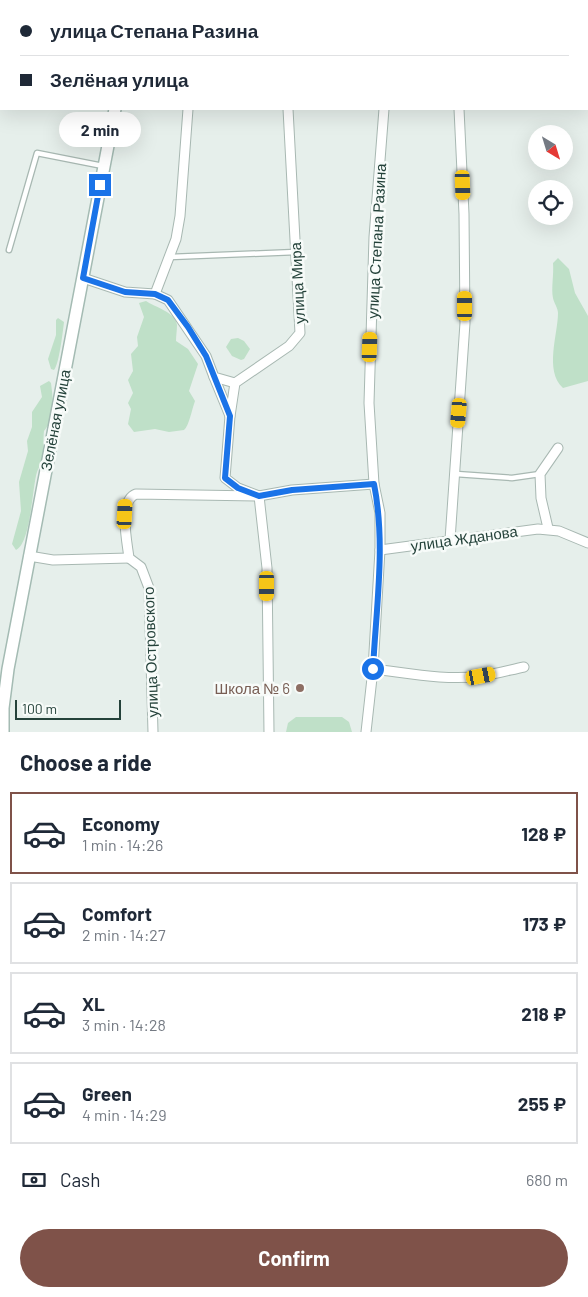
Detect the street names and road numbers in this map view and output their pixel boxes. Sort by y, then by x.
street label: улица Степана Разина [363,162,389,319]
street label: улица Мира [286,241,308,324]
street label: Зелёная улица [36,367,74,472]
street label: улица Жданова [409,521,519,554]
street label: улица Островского [139,586,161,718]

